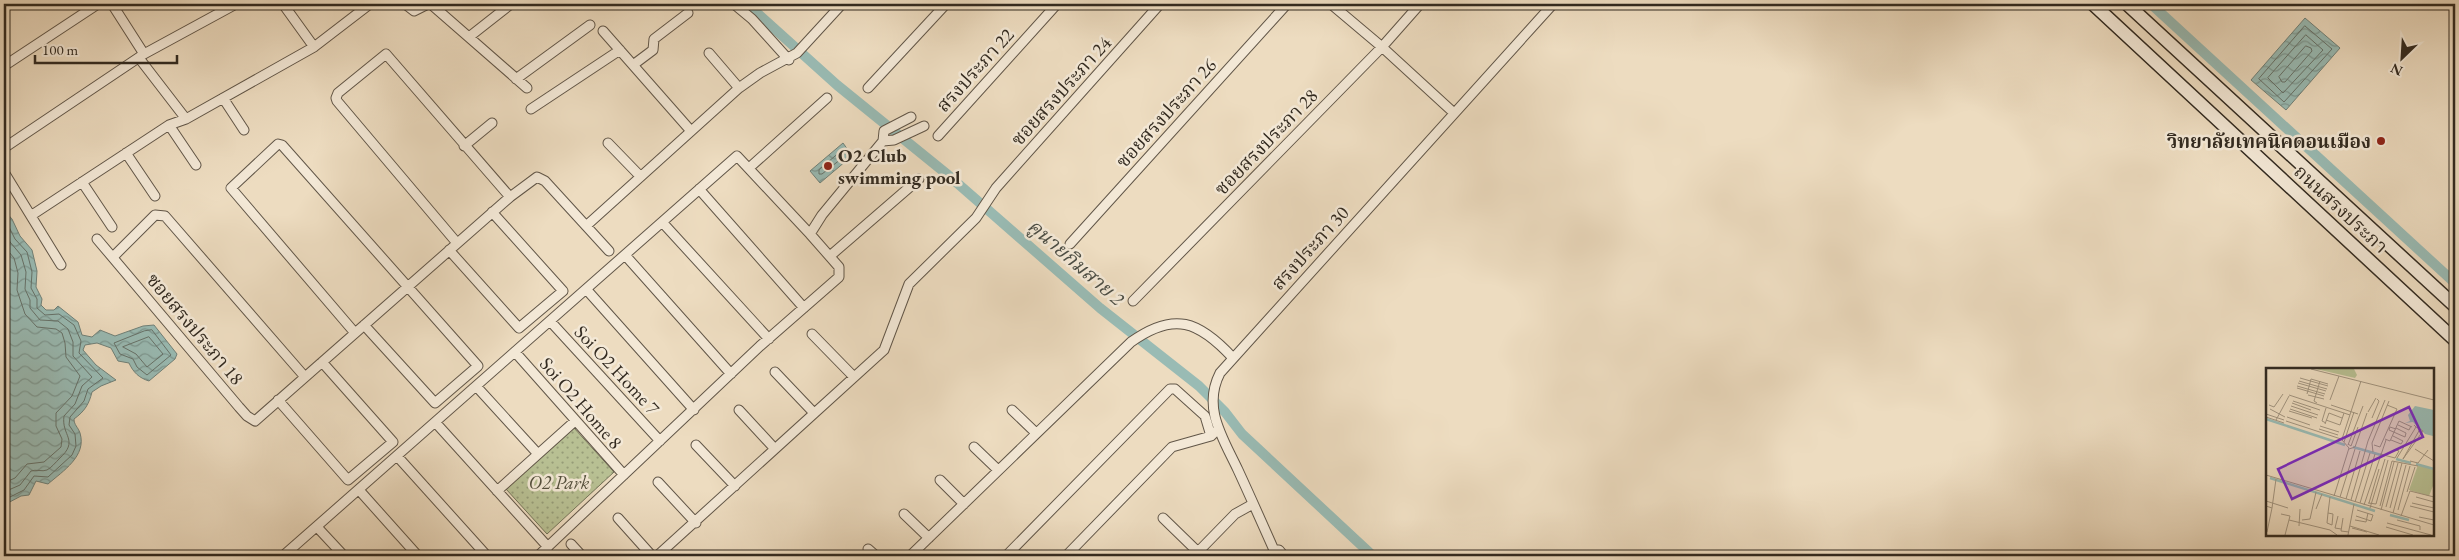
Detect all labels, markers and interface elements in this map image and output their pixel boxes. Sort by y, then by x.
street label: สรงประภา 22 [931,23,1019,117]
street label: ซอยสรงประภา 24 [1005,30,1117,151]
scale bar [35,32,178,64]
north arrow [2376,32,2426,82]
text: 100 m [42,40,79,59]
street label: ซอยสรงประภา 26 [1110,53,1222,173]
text: N [2387,59,2405,80]
street label: ซอยสรงประภา 28 [1209,83,1323,201]
place label: วิทยาลัยเทคนิคดอนเมือง [2167,129,2371,154]
marker: วิทยาลัยเทคนิคดอนเมือง [2375,135,2387,147]
place label: O2 Club swimming pool [838,143,961,190]
street label: ถนนสรงประภา [2289,159,2393,259]
marker: O2 Club swimming pool [822,160,834,172]
street label: สรงประภา 30 [1266,201,1354,295]
water label: คูนายกิมสาย 2 [1022,213,1131,312]
street label: ซอยสรงประภา 18 [141,268,249,390]
street label: Soi O2 Home 7 [569,320,666,421]
street label: Soi O2 Home 8 [534,352,628,454]
inset map [2266,368,2434,535]
park label: O2 Park [529,470,590,495]

